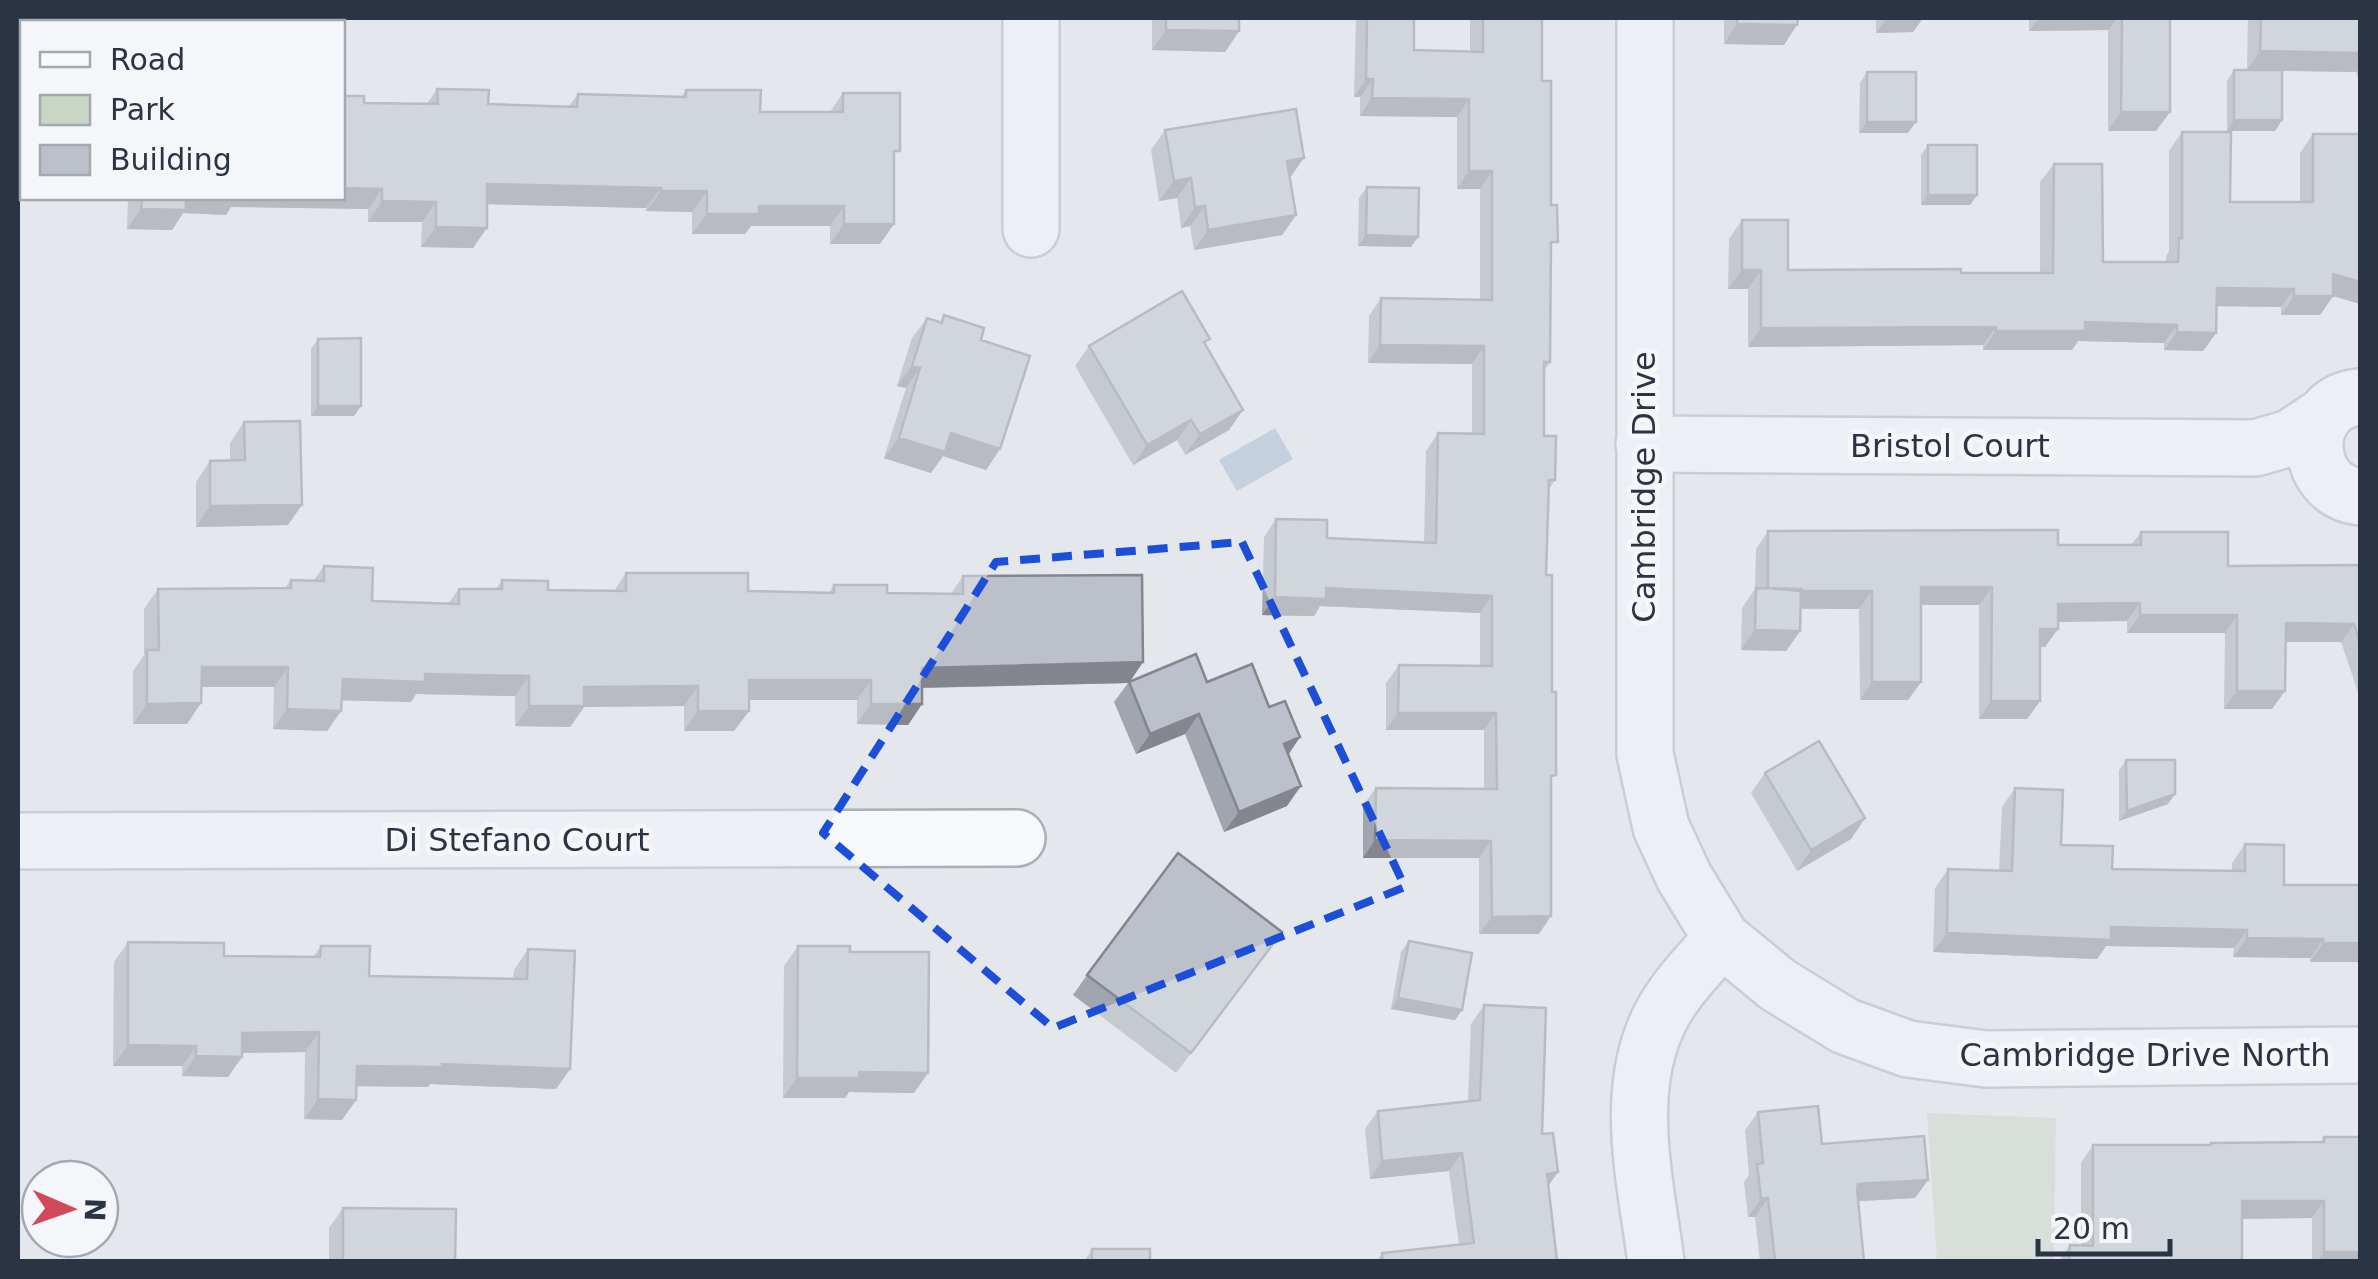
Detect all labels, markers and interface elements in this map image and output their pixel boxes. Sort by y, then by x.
legend [20,20,345,200]
text: Road [110,42,185,77]
text: Park [110,92,175,127]
text: Building [110,142,232,177]
street label: Cambridge Drive [1625,351,1663,623]
street label: Bristol Court [1850,427,2050,465]
street label: Di Stefano Court [384,821,650,859]
street label: Cambridge Drive North [1960,1036,2330,1074]
north arrow [20,1159,120,1259]
scale bar [2038,1194,2170,1256]
text: N [78,1198,111,1222]
text: 20 m [2053,1211,2130,1246]

